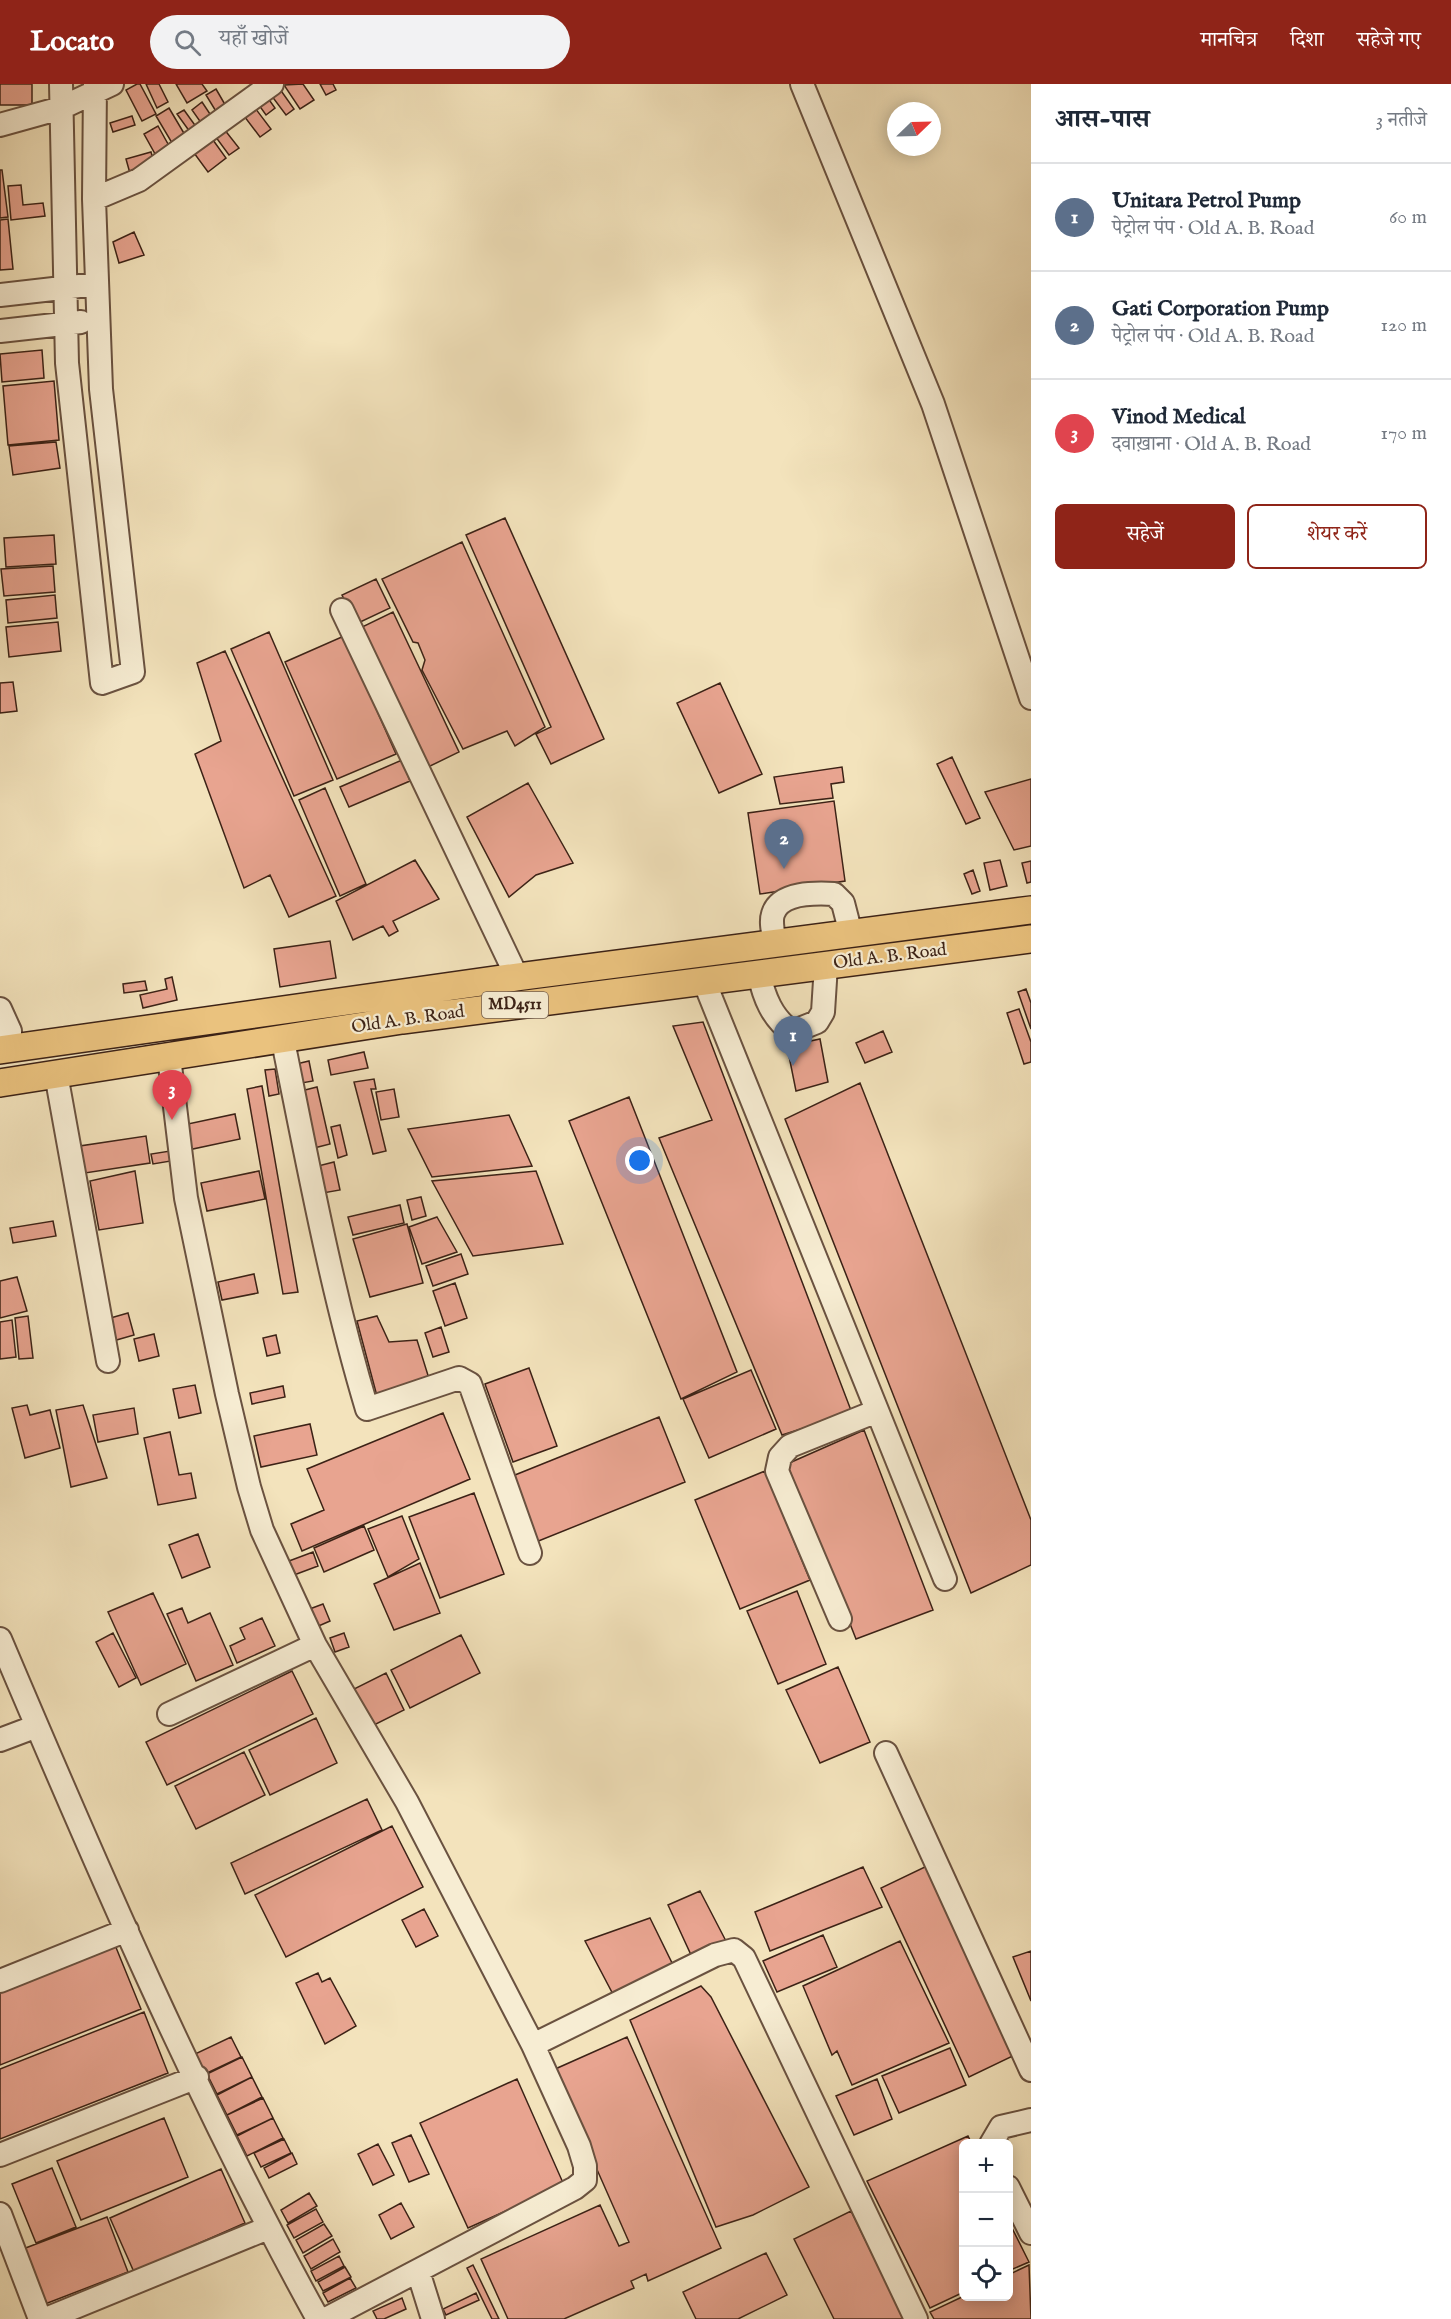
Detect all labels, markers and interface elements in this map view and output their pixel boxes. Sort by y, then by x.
search box [150,15,570,69]
text: Locato [30,25,114,60]
text: यहाँ खोजें [219,25,288,53]
icon: search [171,26,204,59]
text: मानचित्र [1200,27,1257,54]
text: दिशा [1290,27,1324,54]
text: सहेजे गए [1357,27,1421,54]
north arrow [887,102,941,156]
text: आस-पास [1055,103,1150,136]
text: 3 नतीजे [1376,108,1427,133]
text: Unitara Petrol Pump [1112,187,1301,215]
text: 1 [1071,205,1078,230]
text: 60 m [1389,205,1427,230]
text: पेट्रोल पंप · Old A. B. Road [1112,216,1314,241]
text: Gati Corporation Pump [1112,295,1329,323]
text: 2 [1070,313,1079,338]
text: 120 m [1381,313,1427,338]
text: पेट्रोल पंप · Old A. B. Road [1112,324,1314,349]
text: Vinod Medical [1112,403,1245,431]
text: 3 [1071,421,1078,446]
text: 170 m [1381,421,1427,446]
text: दवाख़ाना · Old A. B. Road [1112,432,1311,457]
button: सहेजें [1055,504,1235,569]
button: शेयर करें [1247,504,1427,569]
pin: 2 [764,820,804,869]
street label: Old A. B. Road [832,939,948,975]
road number: MD4511 [482,992,548,1018]
street label: Old A. B. Road [350,1001,466,1039]
pin: 1 [774,1016,812,1066]
pin: 3 [152,1070,192,1120]
your location [625,1146,654,1175]
map controls [959,2139,1013,2301]
button: + [959,2139,1013,2193]
button: − [959,2193,1013,2247]
button: locate [959,2247,1013,2301]

